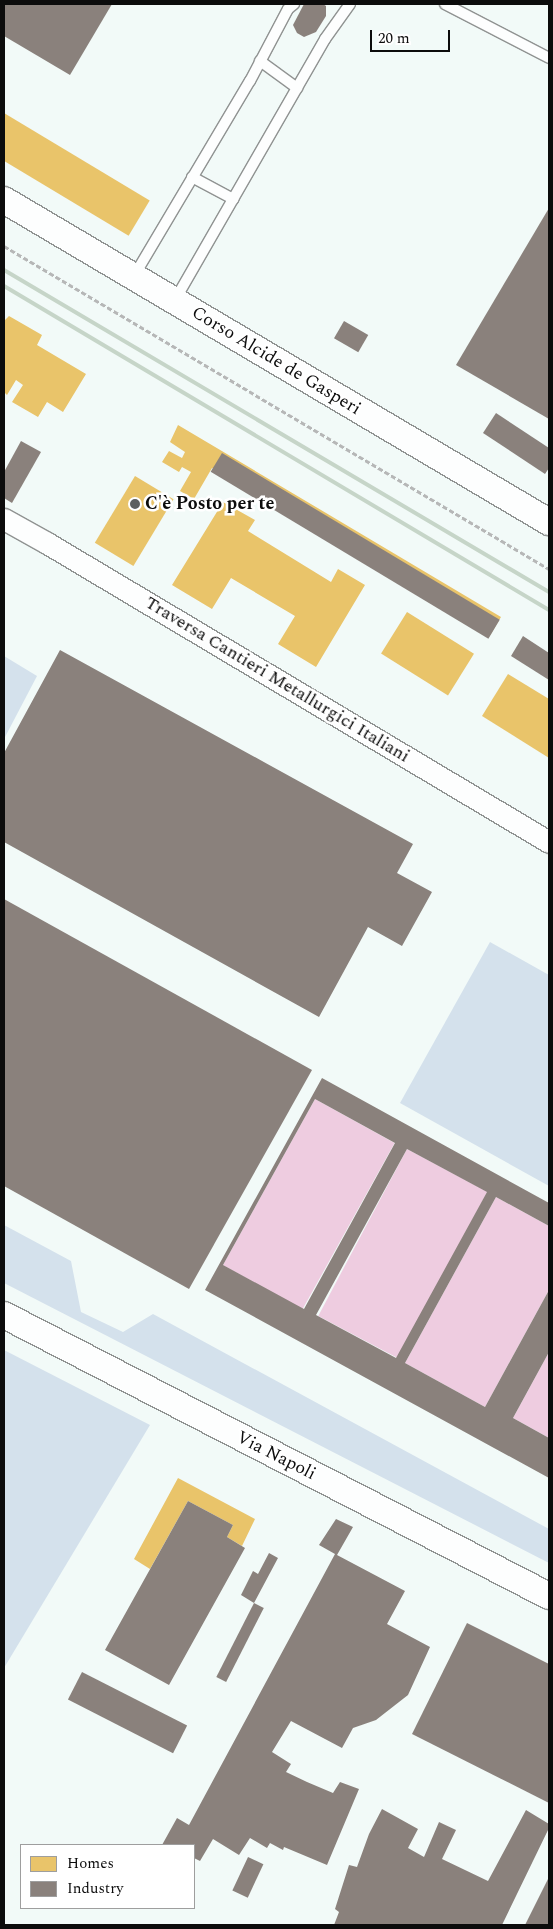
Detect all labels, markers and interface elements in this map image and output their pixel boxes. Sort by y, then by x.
scale bar [373,20,453,52]
text: 20 m [378,27,410,50]
street label: Corso Alcide de Gasperi [187,302,365,420]
place label: C'è Posto per te [145,493,274,515]
marker: C'è Posto per te [129,498,141,510]
street label: Traversa Cantieri Metallurgici Italiani [141,592,413,768]
street label: Via Napoli [233,1427,319,1485]
legend [20,1844,195,1909]
text: Homes [67,1852,114,1875]
text: Industry [67,1877,123,1900]

